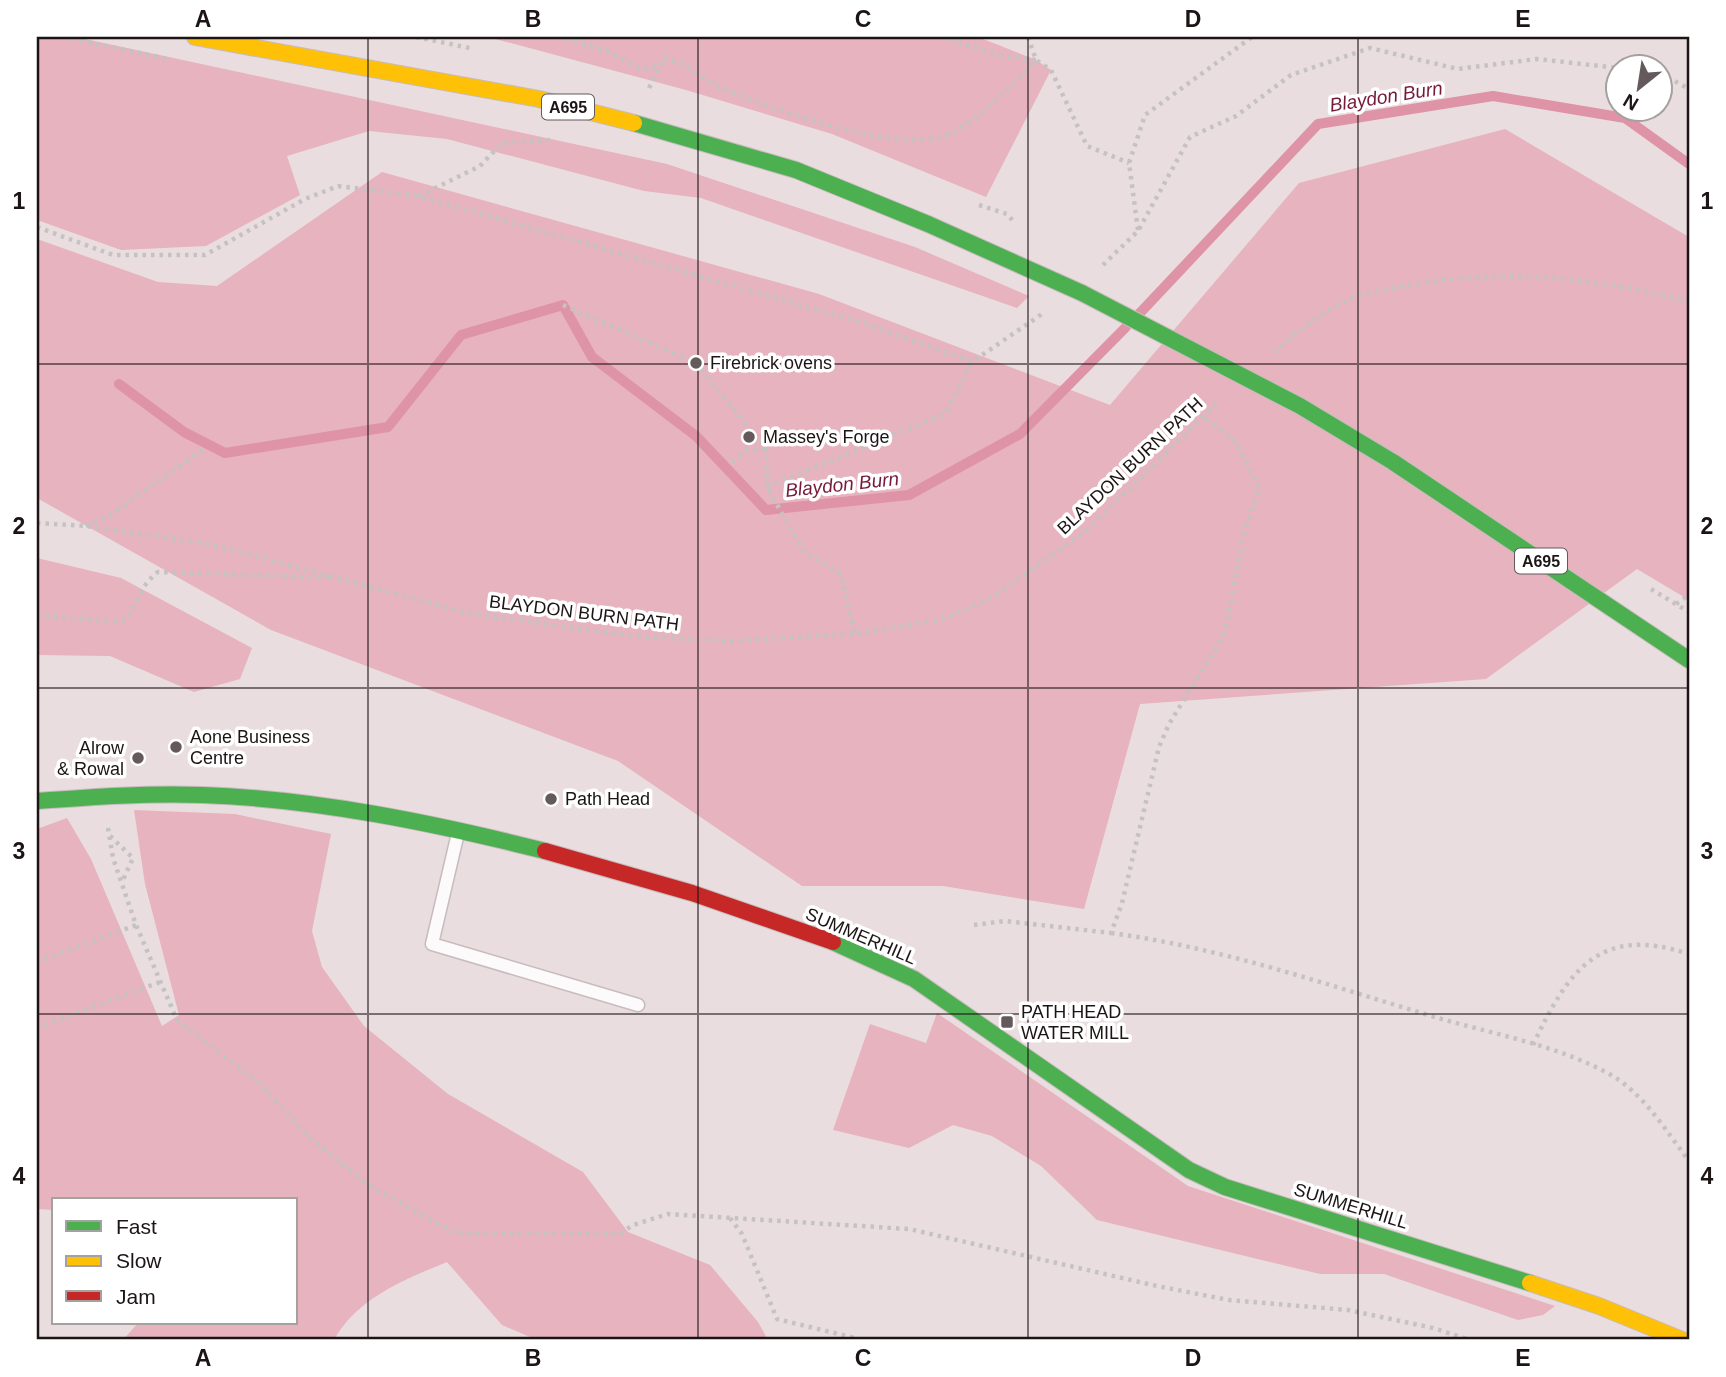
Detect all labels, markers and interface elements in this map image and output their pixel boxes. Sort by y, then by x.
text: A [195,6,211,32]
text: B [525,6,541,32]
text: C [855,6,871,32]
text: D [1185,6,1201,32]
text: E [1515,6,1531,32]
north arrow [1604,52,1674,122]
water label: Blaydon Burn [1328,77,1444,116]
text: N [1620,90,1642,115]
road number: A695 [542,94,594,120]
text: 1 [13,188,26,214]
text: 1 [1701,188,1714,214]
place label: Firebrick ovens [710,353,832,373]
marker: Firebrick ovens [688,355,704,371]
street label: BLAYDON BURN PATH [1053,394,1207,538]
place label: Massey's Forge [763,427,889,447]
marker: Massey's Forge [741,429,757,445]
water label: Blaydon Burn [784,468,900,501]
text: 2 [13,513,25,539]
text: 2 [1701,513,1713,539]
road number: A695 [1515,548,1567,574]
street label: BLAYDON BURN PATH [488,591,680,635]
place label: Aone Business Centre [190,727,310,768]
place label: Alrow & Rowal [57,738,125,779]
marker: Aone Business Centre [168,739,184,755]
marker: Alrow & Rowal [130,750,146,766]
place label: Path Head [565,789,650,809]
marker: Path Head [543,791,559,807]
text: 3 [13,838,25,864]
text: 3 [1701,838,1713,864]
street label: SUMMERHILL [803,904,919,968]
place label: PATH HEAD WATER MILL [1021,1002,1129,1043]
marker: PATH HEAD WATER MILL [999,1014,1015,1030]
text: 4 [13,1163,26,1189]
text: 4 [1701,1163,1714,1189]
street label: SUMMERHILL [1292,1179,1410,1233]
legend [52,1198,298,1324]
text: Fast [116,1215,157,1238]
text: Slow [116,1249,162,1272]
text: Jam [116,1285,156,1308]
text: A [195,1345,211,1371]
text: B [525,1345,541,1371]
text: C [855,1345,871,1371]
text: D [1185,1345,1201,1371]
text: E [1515,1345,1531,1371]

